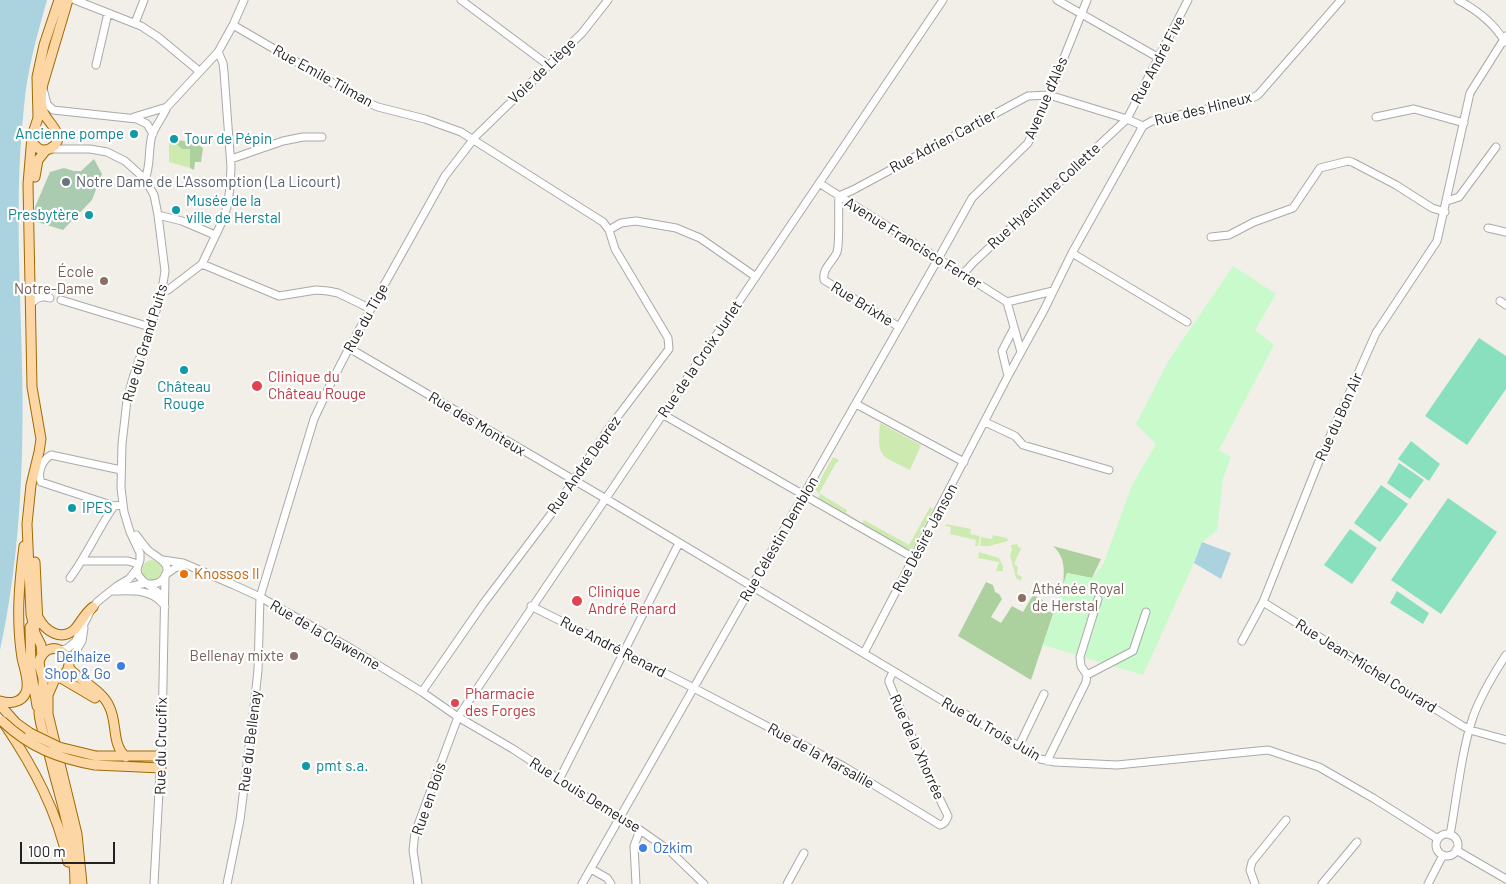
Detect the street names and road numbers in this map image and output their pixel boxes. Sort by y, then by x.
street label: Rue André Five [1127,13,1189,107]
street label: Voie de Liège [505,34,579,108]
street label: Rue Emile Tilman [270,41,376,111]
street label: Avenue d'Alès [1021,54,1071,142]
street label: Rue des Hineux [1153,88,1253,130]
street label: Rue Adrien Cartier [886,105,1000,177]
street label: Rue Hyacinthe Collette [984,139,1104,253]
street label: Avenue Francisco Ferrer [841,193,985,293]
street label: Rue Brixhe [828,278,896,330]
street label: Rue du Tige [340,281,392,355]
street label: Rue du Grand Puits [119,282,171,404]
street label: Rue de la Croix Jurlet [654,297,746,421]
street label: Rue du Bon Air [1312,370,1366,464]
street label: Rue des Monteux [425,388,529,460]
street label: Rue André Deprez [544,413,624,517]
street label: Rue Célestin Demblon [736,473,822,605]
street label: Rue Désiré Janson [889,481,961,595]
street label: Rue de la Clawenne [267,596,383,674]
street label: Rue André Renard [557,613,669,681]
street label: Rue Jean-Michel Courard [1292,615,1440,717]
street label: Rue du Bellenay [235,689,265,793]
street label: Rue de la Xhorrée [886,692,948,802]
street label: Rue du Trois Juin [938,693,1044,765]
street label: Rue du Crucifix [151,697,171,795]
street label: Rue de la Marsalile [765,719,877,793]
street label: Rue Louis Demeuse [526,754,644,836]
street label: Rue en Bois [408,760,450,838]

